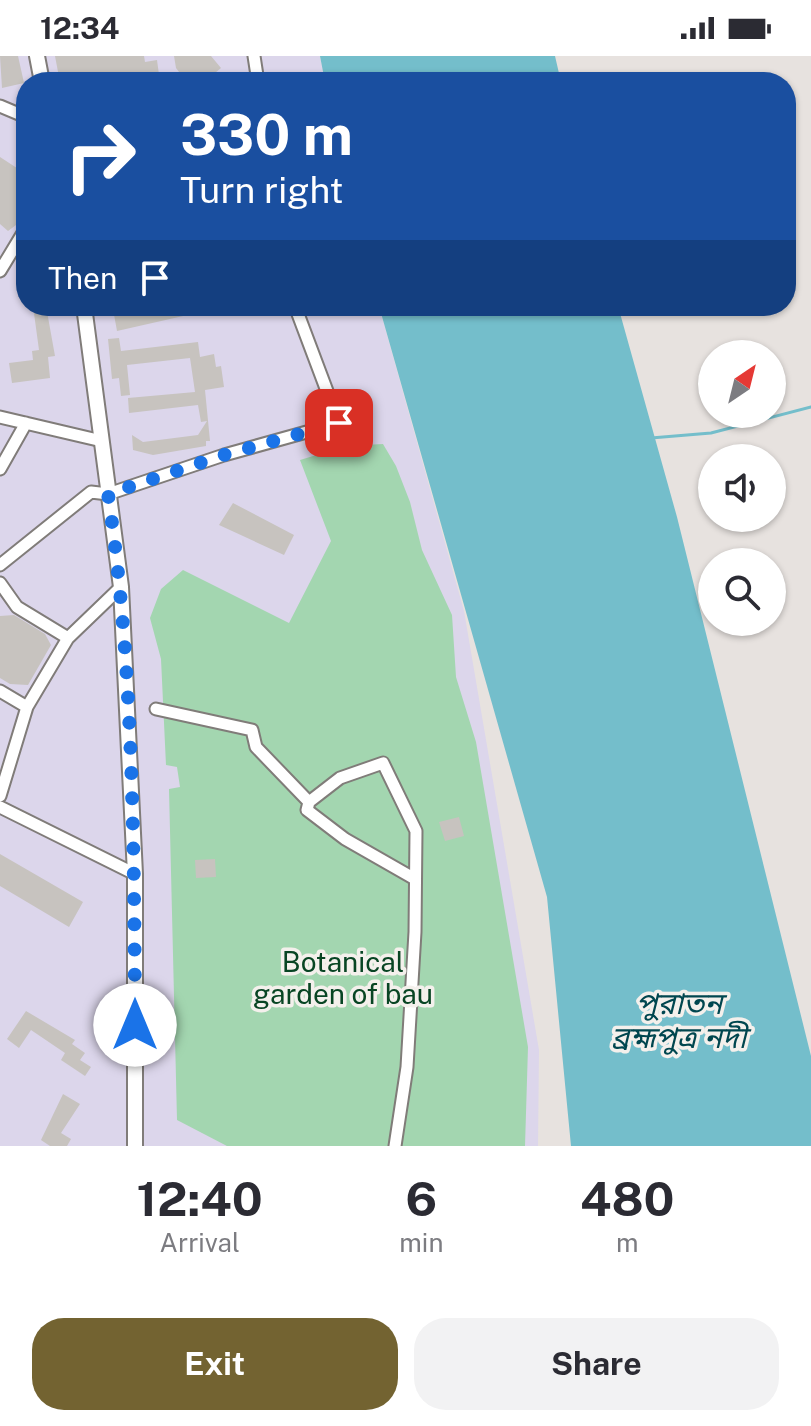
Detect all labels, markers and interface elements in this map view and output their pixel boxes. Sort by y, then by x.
text: 12:34 [40,10,120,46]
text: 330 m [180,102,353,168]
icon: right [48,104,152,208]
text: Turn right [180,169,343,211]
icon: arrive [133,256,177,300]
text: Then [48,260,117,296]
north arrow [698,340,786,428]
map controls [698,340,786,636]
pin [305,389,373,457]
icon: arrive [317,401,361,445]
button: sound [698,444,786,532]
button: search [698,548,786,636]
park label: Botanical garden of bau [253,945,433,1010]
position arrow [93,983,177,1067]
water label: পুরাতন ব্রহ্মপুত্র নদী [612,985,751,1055]
text: 12:40 [137,1170,263,1227]
text: 6 [405,1170,437,1227]
text: 480 [580,1170,674,1227]
text: Arrival [160,1227,240,1258]
text: min [399,1227,443,1258]
text: m [616,1227,638,1258]
button: Exit [32,1318,398,1410]
button: Share [414,1318,779,1410]

